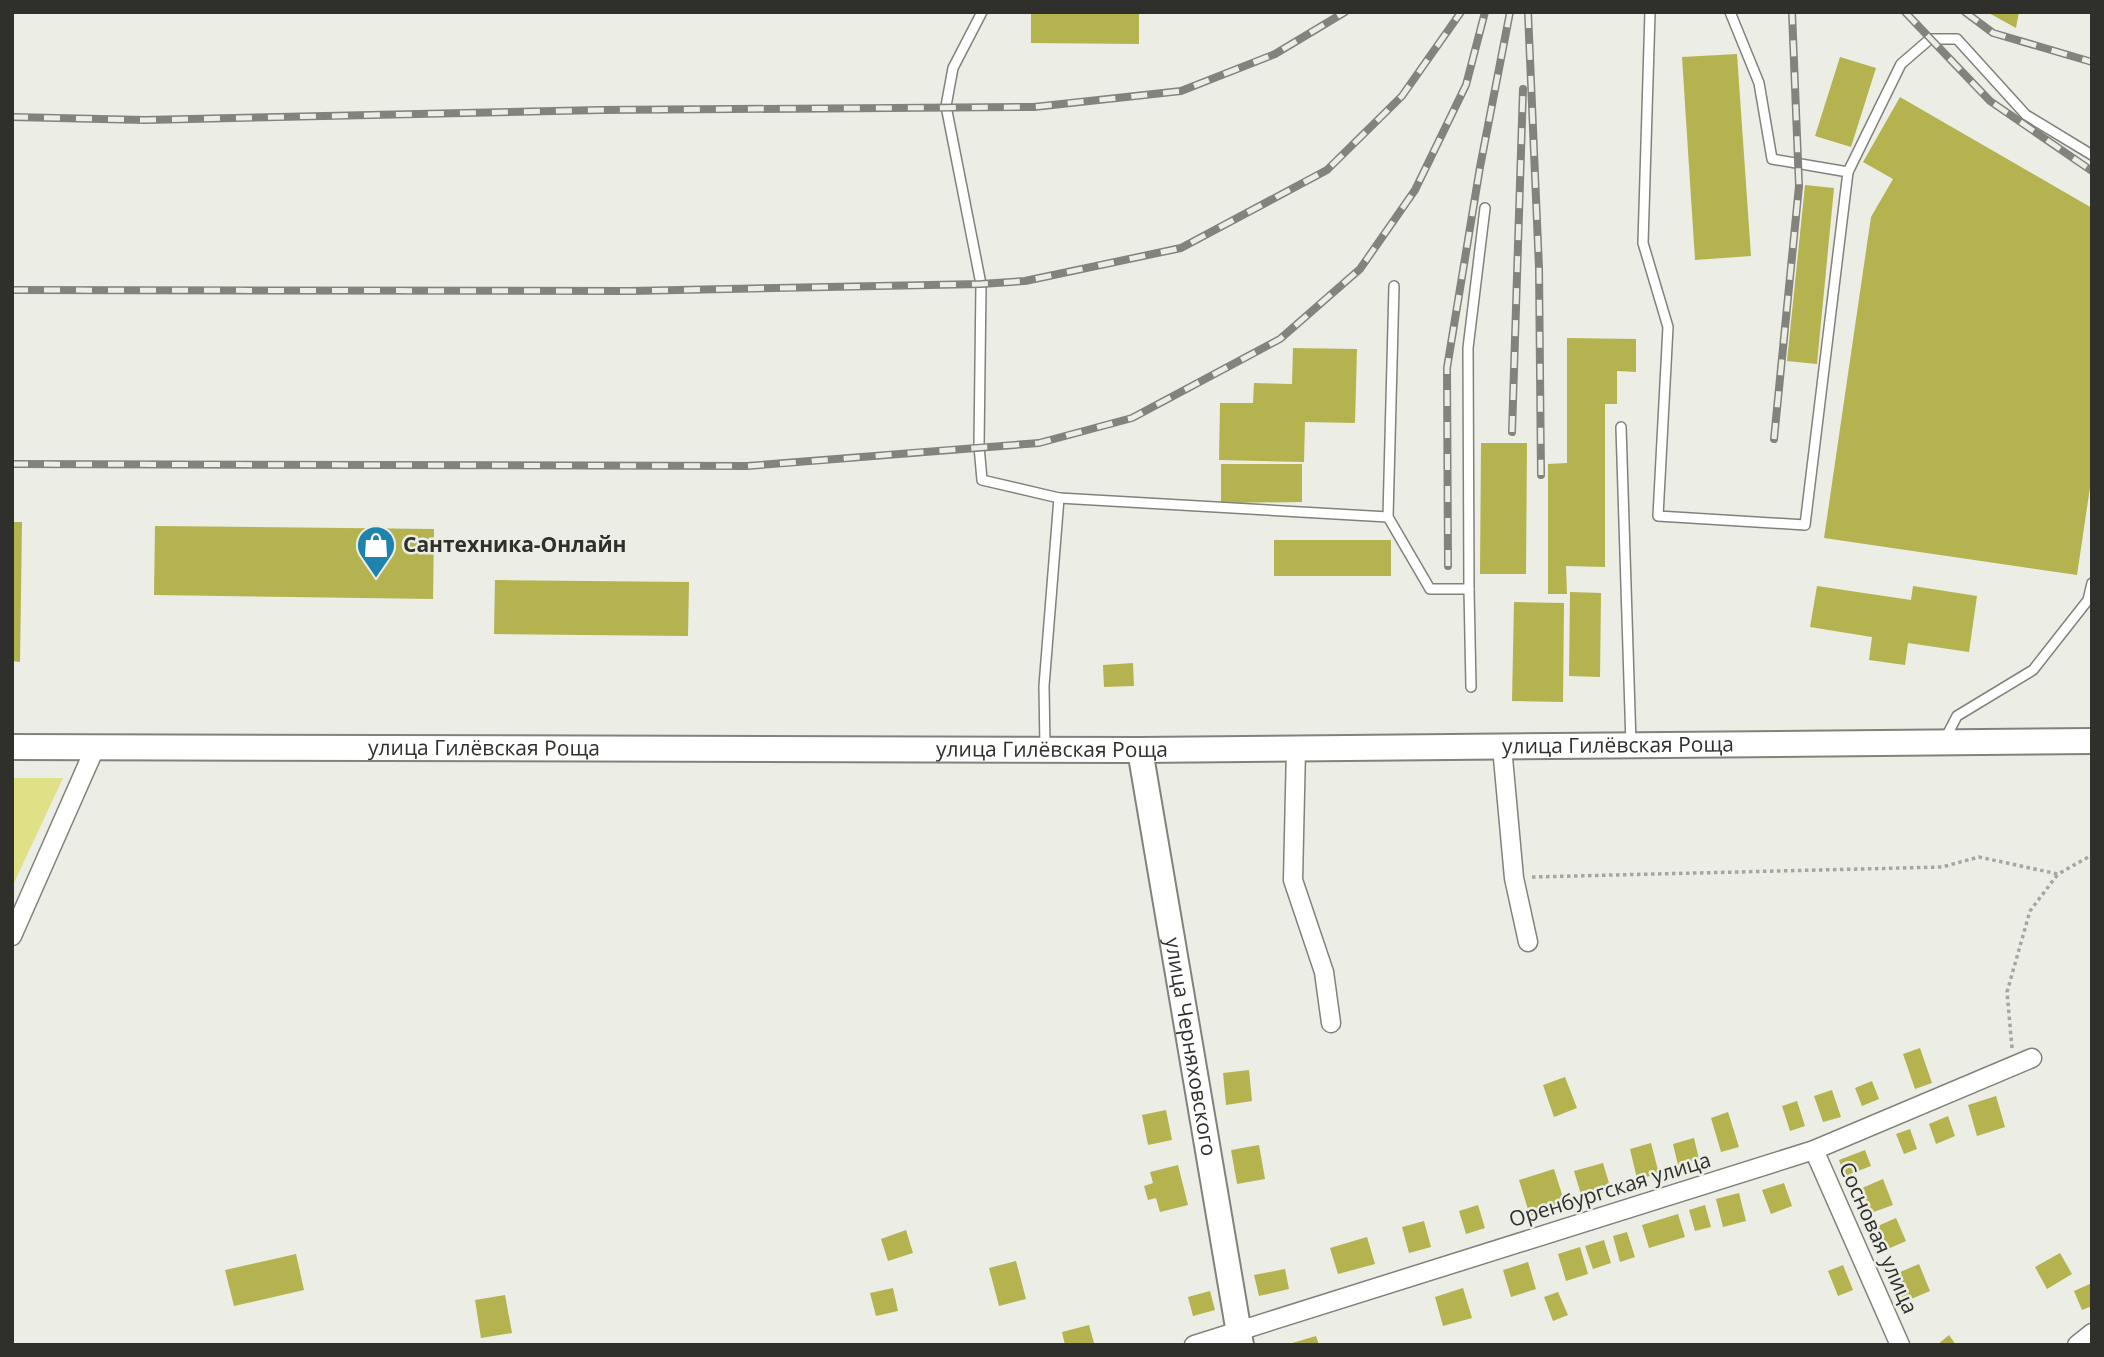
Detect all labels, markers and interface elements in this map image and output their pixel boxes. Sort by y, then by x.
shop icon: Сантехника-Онлайн [355,524,397,579]
place label: Сантехника-Онлайн [403,530,626,558]
street label: улица Гилёвская Роща [1502,729,1734,760]
street label: улица Гилёвская Роща [368,733,600,762]
street label: улица Гилёвская Роща [936,734,1168,763]
street label: улица Черняховского [1159,935,1224,1158]
street label: Оренбургская улица [1505,1145,1714,1233]
street label: Сосновая улица [1833,1157,1925,1318]

